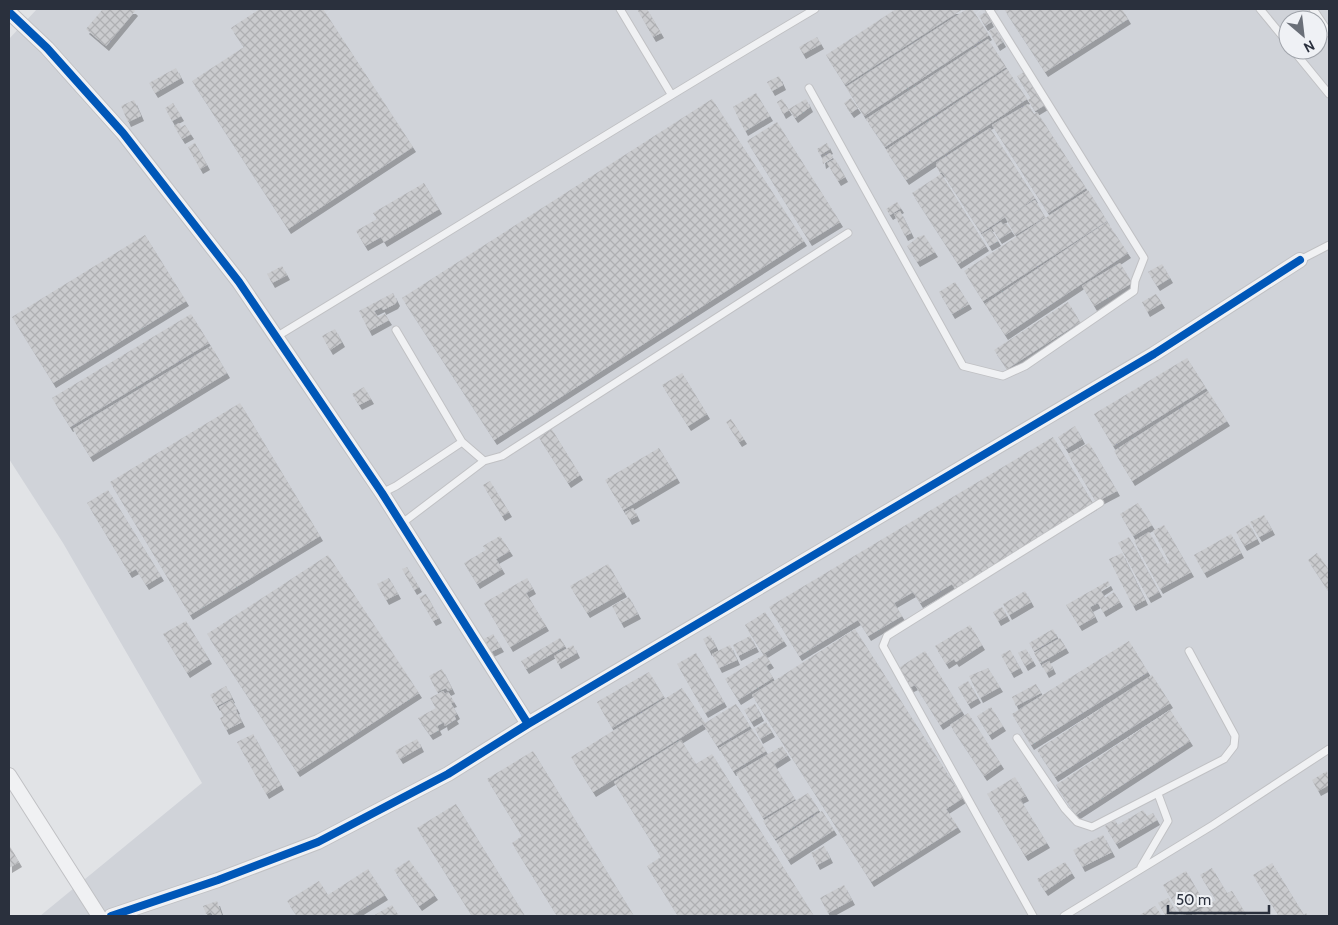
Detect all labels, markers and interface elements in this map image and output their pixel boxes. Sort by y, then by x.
north arrow [1278,10,1328,60]
text: N [1301,36,1318,57]
scale bar [1168,882,1269,914]
text: 50 m [1176,891,1211,909]

